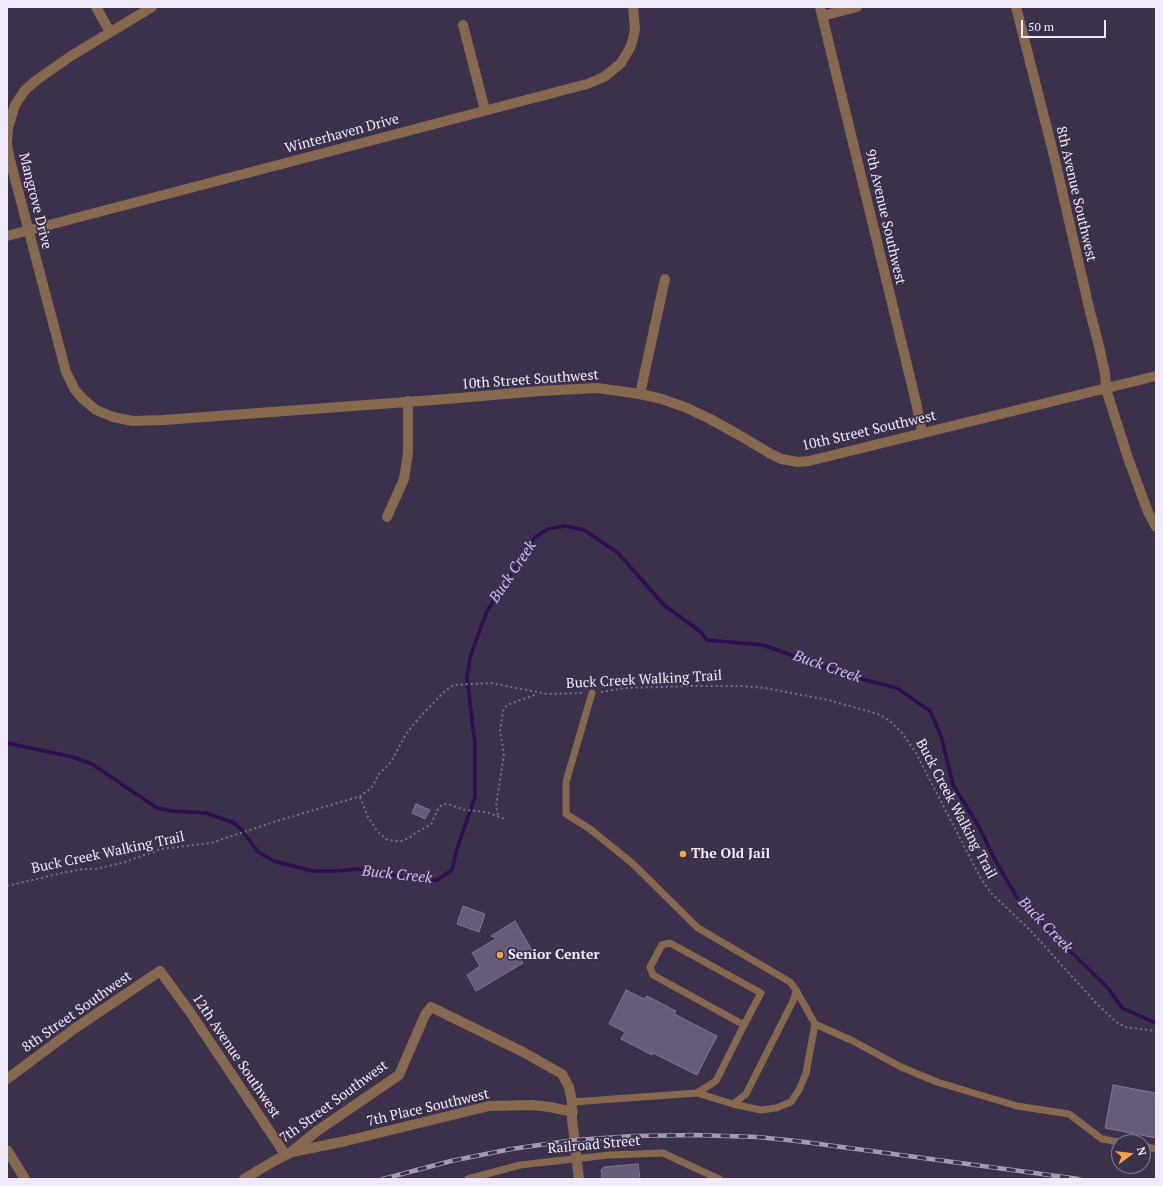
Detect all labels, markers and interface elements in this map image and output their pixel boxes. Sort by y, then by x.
scale bar [1023,12,1108,38]
text: 50 m [1028,19,1054,34]
street label: Winterhaven Drive [283,111,401,157]
street label: 8th Avenue Southwest [1052,125,1100,263]
street label: 9th Avenue Southwest [861,148,909,286]
street label: Mangrove Drive [15,151,55,251]
street label: 10th Street Southwest [461,367,599,393]
street label: 10th Street Southwest [800,407,938,455]
water label: Buck Creek [486,538,540,606]
water label: Buck Creek [791,647,863,687]
street label: Buck Creek Walking Trail [566,668,722,692]
street label: Buck Creek Walking Trail [912,736,1000,882]
street label: Buck Creek Walking Trail [30,829,186,877]
place label: The Old Jail [691,846,770,862]
marker: The Old Jail [678,849,688,859]
water label: Buck Creek [361,862,433,888]
water label: Buck Creek [1014,893,1076,957]
place label: Senior Center [508,947,600,963]
marker: Senior Center [495,950,505,960]
street label: 8th Street Southwest [19,968,135,1056]
street label: 12th Avenue Southwest [188,991,284,1121]
street label: 7th Street Southwest [277,1057,391,1147]
street label: 7th Place Southwest [365,1086,491,1130]
street label: Railroad Street [547,1133,641,1157]
north arrow [1111,1134,1151,1174]
text: N [1134,1145,1149,1157]

